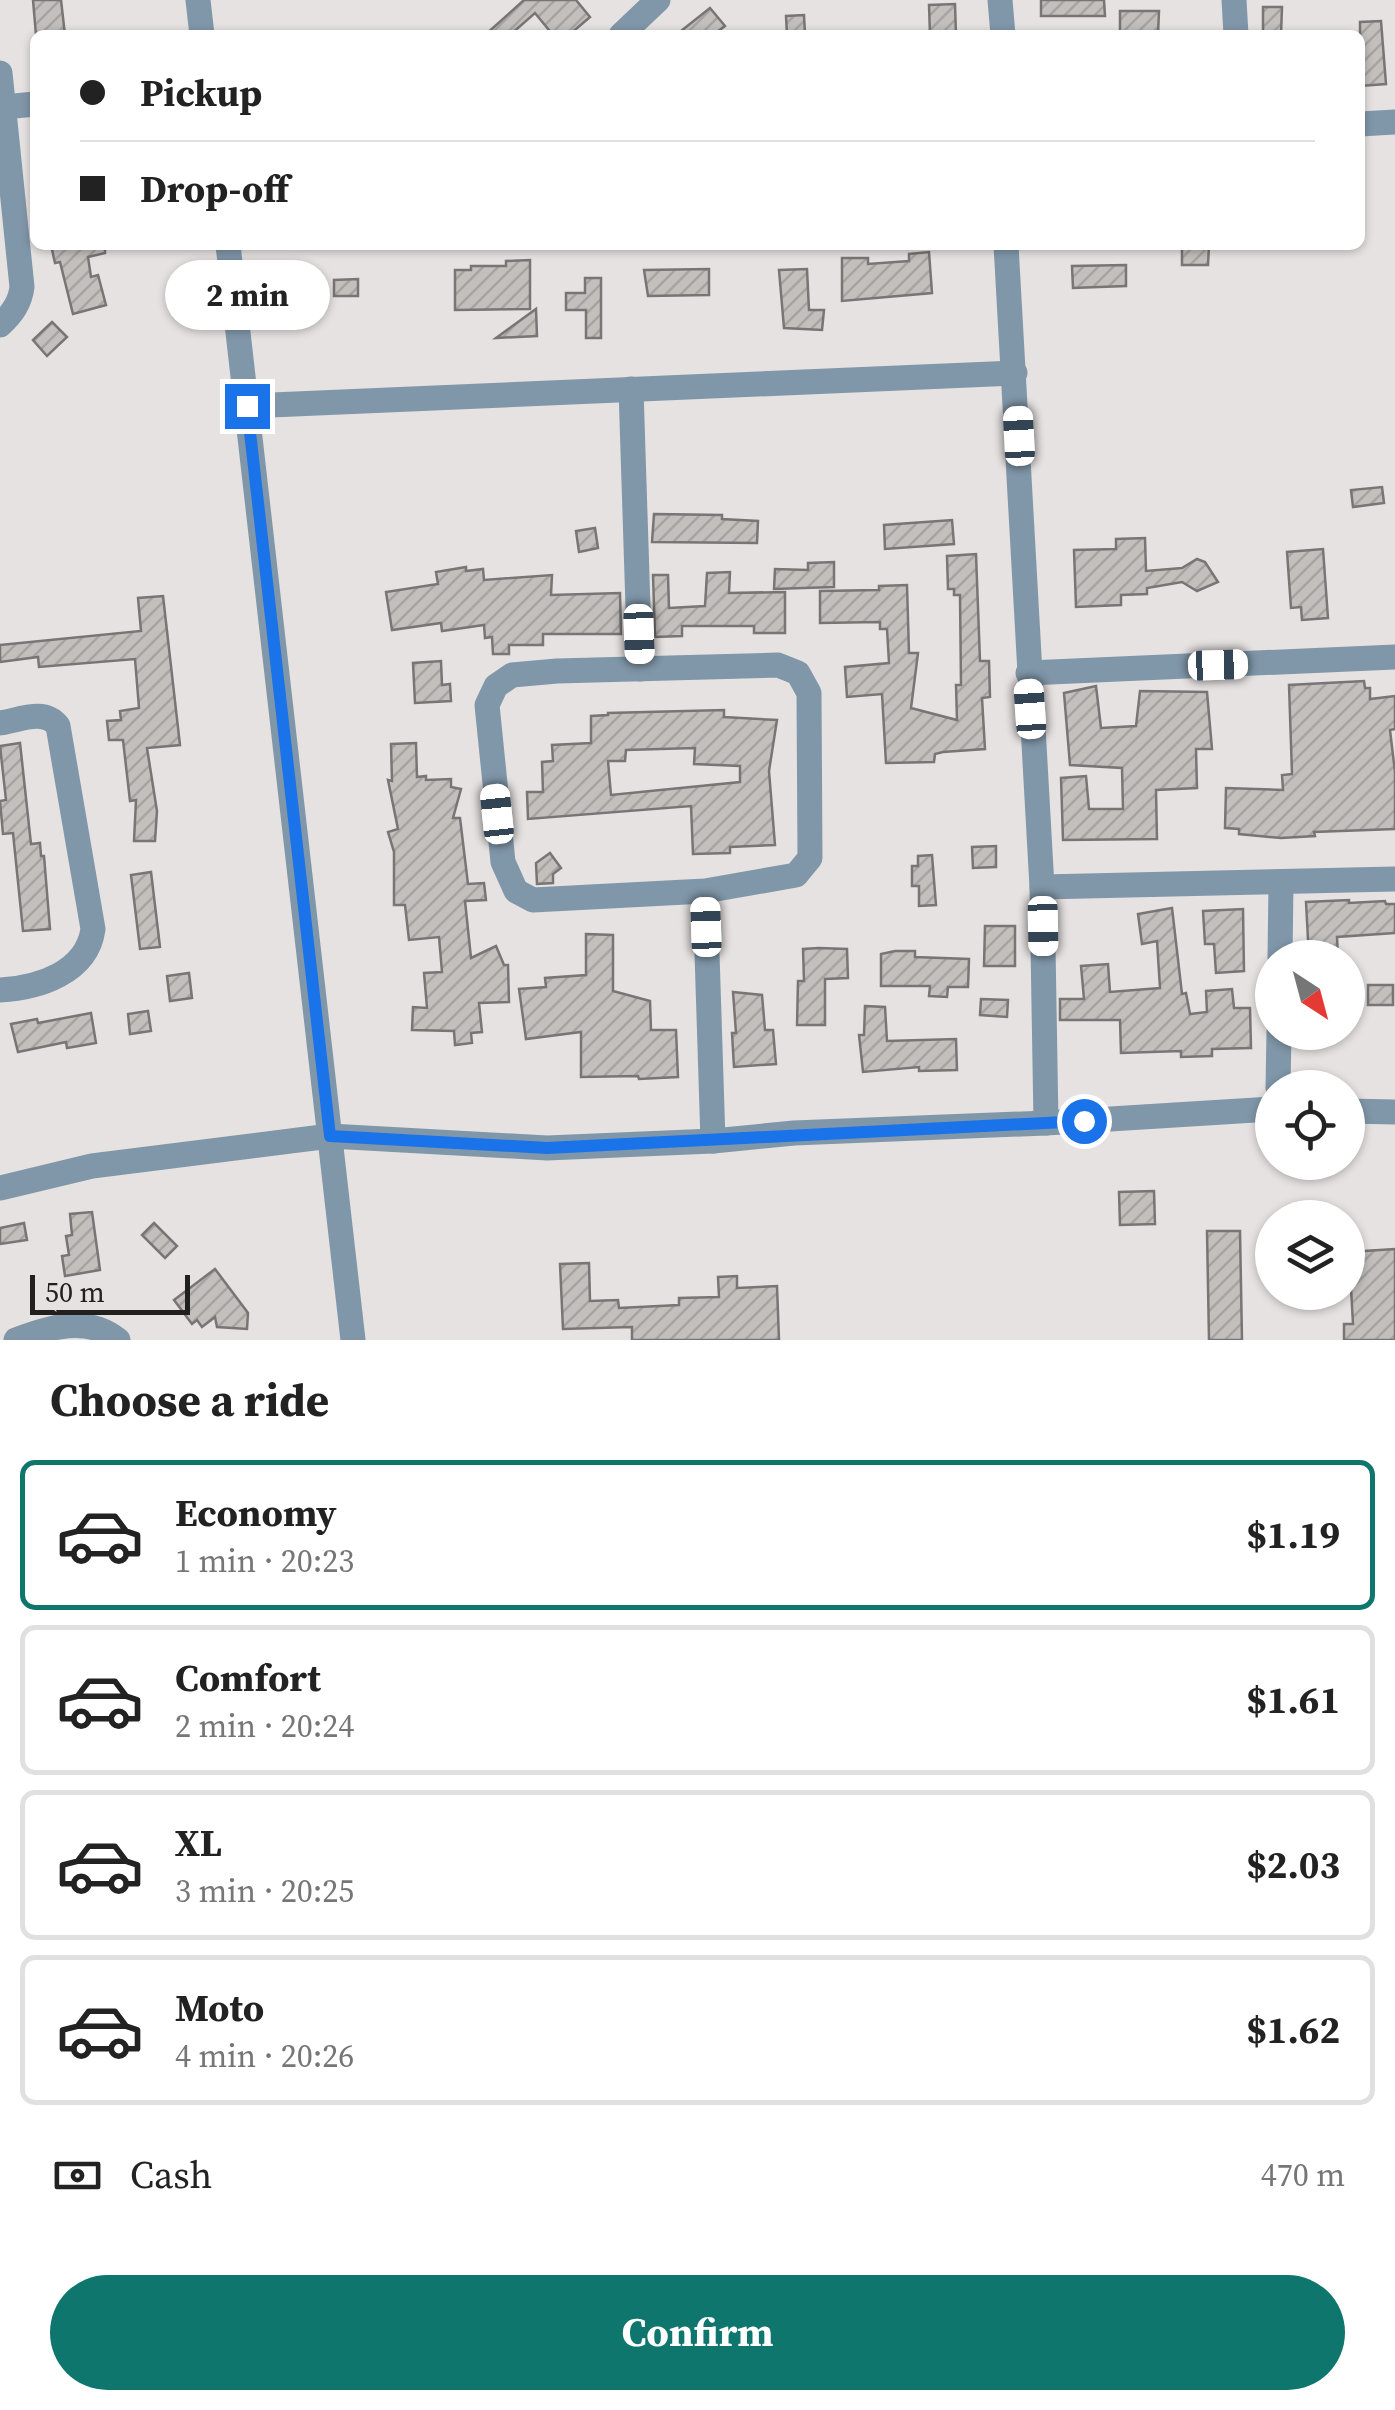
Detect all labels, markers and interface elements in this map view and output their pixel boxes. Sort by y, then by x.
text: Pickup [140,67,262,119]
text: Drop-off [140,163,289,215]
callout: 2 min [164,261,330,331]
text: 2 min [206,273,289,317]
route end [225,384,270,429]
car [1002,405,1036,467]
car [623,603,655,665]
car [1187,649,1249,681]
car [1013,678,1047,740]
car [479,783,515,845]
car [690,896,722,958]
car [1027,896,1059,956]
north arrow [1255,940,1365,1050]
map controls [1255,940,1365,1310]
button: locate [1255,1070,1365,1180]
route start [1062,1099,1107,1144]
button: layers [1255,1200,1365,1310]
scale bar [30,1270,190,1314]
text: 50 m [45,1273,105,1311]
text: Choose a ride [50,1369,329,1431]
text: Economy [175,1487,337,1539]
icon: car [55,1490,145,1580]
text: $1.19 [1246,1509,1340,1561]
text: 1 min · 20:23 [175,1539,354,1583]
text: Comfort [175,1652,321,1704]
icon: car [55,1655,145,1745]
text: $1.61 [1246,1674,1340,1726]
text: 2 min · 20:24 [175,1704,354,1748]
text: XL [175,1817,222,1869]
icon: car [55,1820,145,1910]
text: $2.03 [1246,1839,1340,1891]
text: 3 min · 20:25 [175,1869,354,1913]
text: Moto [175,1982,264,2034]
icon: car [55,1985,145,2075]
text: $1.62 [1246,2004,1340,2056]
text: 4 min · 20:26 [175,2034,354,2078]
icon: cash [50,2148,105,2203]
text: Cash [130,2149,212,2201]
text: 470 m [1261,2153,1345,2197]
button: Confirm [50,2275,1345,2390]

